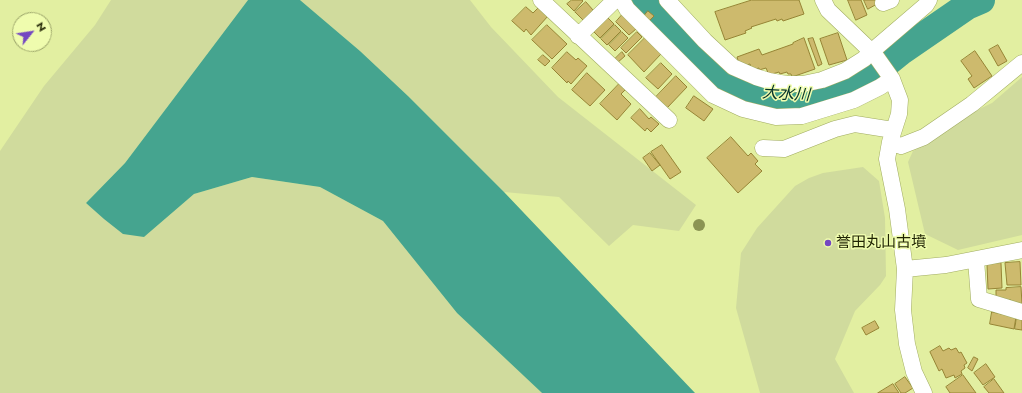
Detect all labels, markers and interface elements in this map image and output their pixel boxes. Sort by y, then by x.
north arrow [12,12,52,52]
text: N [32,19,51,34]
water label: 大水川 [762,84,810,106]
place label: 誉田丸山古墳 [836,234,926,252]
marker: 誉田丸山古墳 [823,238,833,248]

